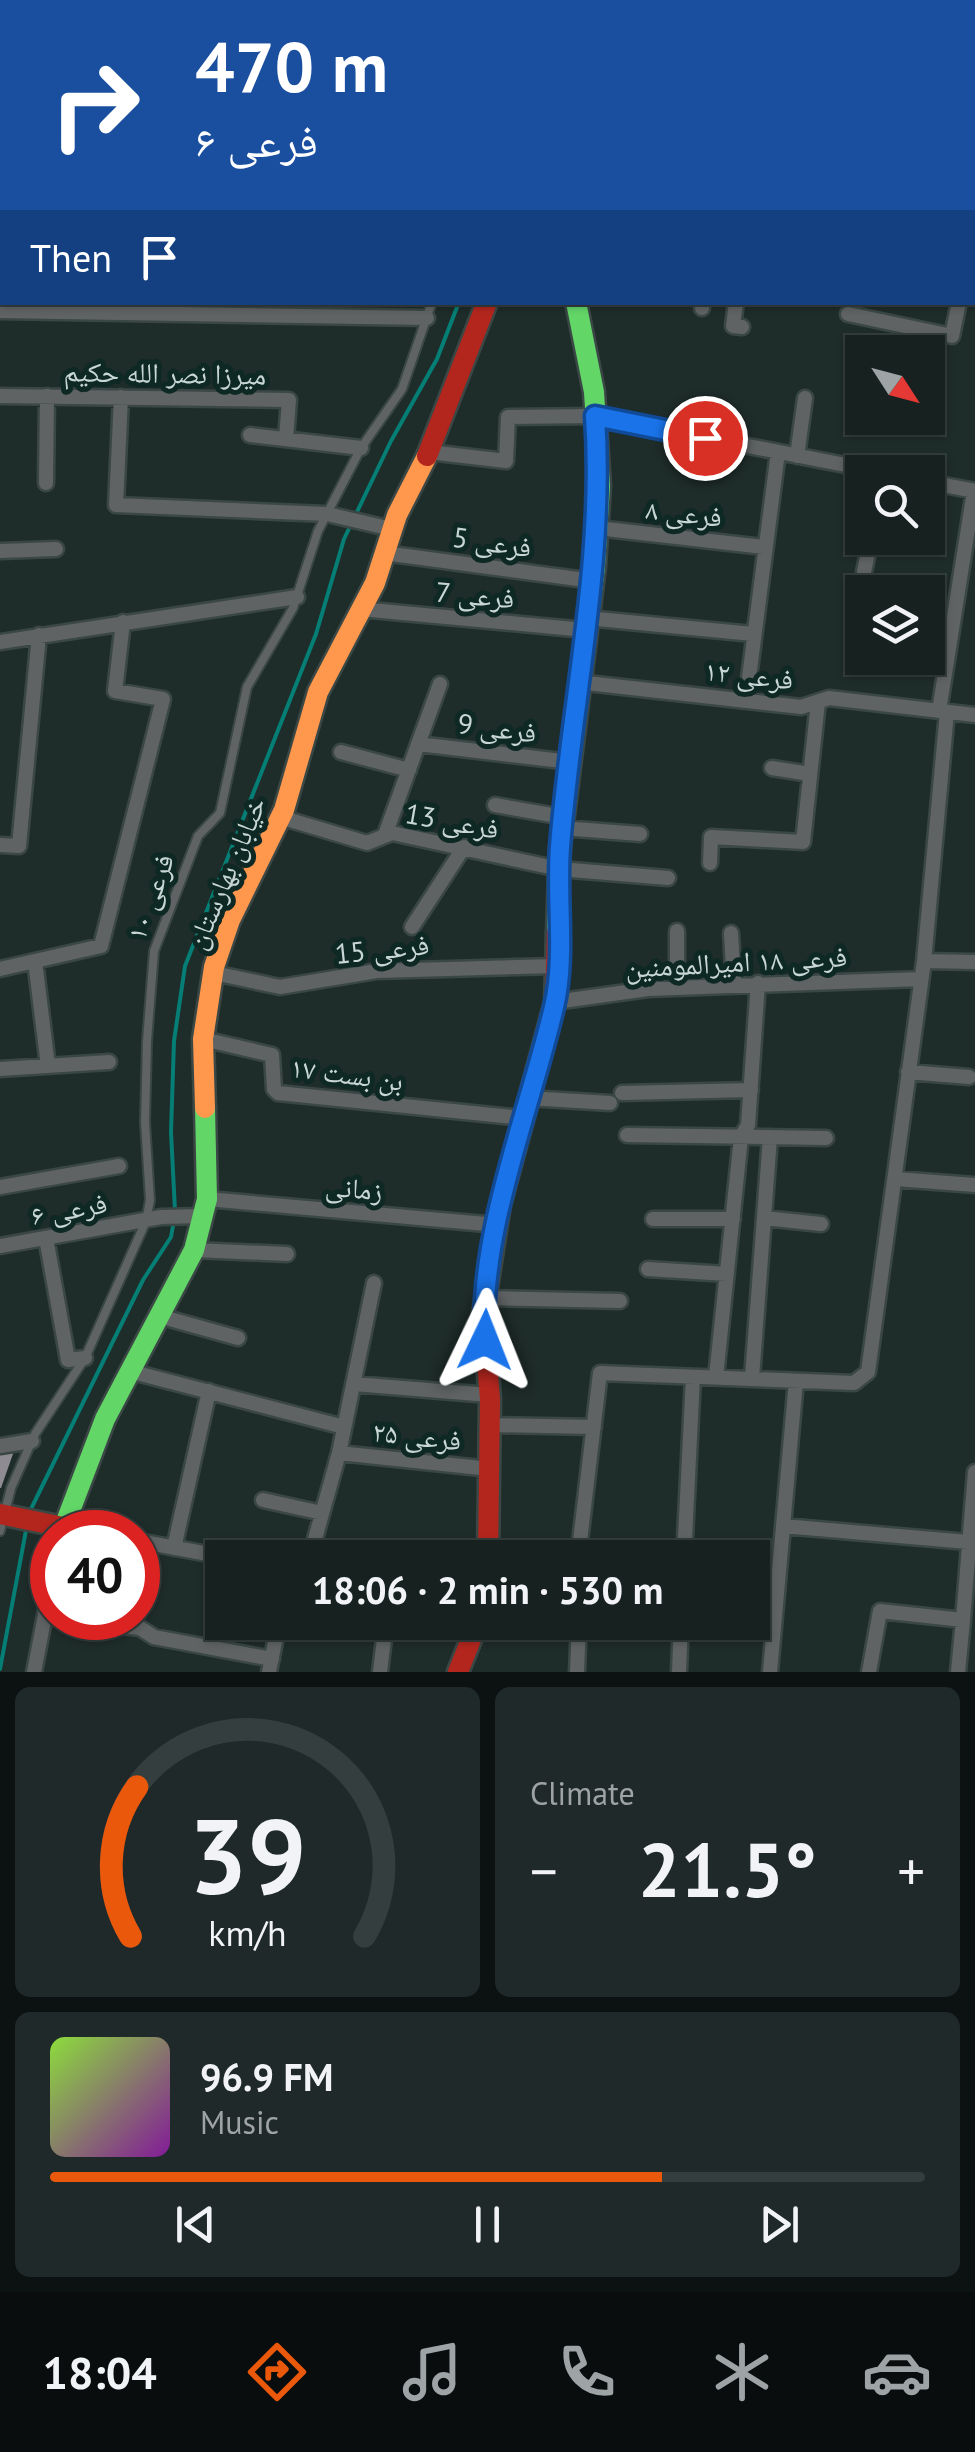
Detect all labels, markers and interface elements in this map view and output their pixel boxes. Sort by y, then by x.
text: 470 m [195,21,388,111]
icon: right [30,40,160,170]
text: فرعی ۶ [195,111,318,169]
icon: arrive [132,230,187,285]
text: Then [30,233,112,282]
north arrow [845,335,945,435]
map controls [845,335,945,675]
street label: میرزا نصر الله حکیم [63,352,267,394]
pin [663,396,748,481]
icon: arrive [678,411,733,466]
button: search [845,455,945,555]
street label: فرعی ۸ [644,490,724,535]
street label: فرعی 5 [450,518,534,565]
street label: فرعی 7 [434,573,516,616]
button: layers [845,575,945,675]
street label: فرعی ۱۲ [703,651,795,698]
street label: فرعی 9 [455,704,539,751]
street label: خیابان بهارستان [177,791,274,955]
street label: فرعی 13 [402,794,502,847]
street label: فرعی ۱۰ [117,849,182,945]
street label: فرعی 15 [333,925,431,972]
street label: فرعی ۱۸ امیرالمومنین [624,937,848,986]
street label: بن بست ۱۷ [289,1048,406,1099]
street label: زمانی [324,1167,384,1208]
street label: فرعی ۶ [28,1184,110,1233]
position arrow [433,1288,537,1392]
street label: فرعی ۲۵ [371,1412,463,1459]
speed limit sign: 40 [30,1510,160,1640]
text: 18:06 · 2 min · 530 m [312,1565,663,1614]
text: Climate [530,1772,635,1814]
text: 39 [189,1788,306,1923]
text: 21.5° [638,1821,817,1918]
text: − [530,1835,558,1906]
text: + [897,1835,925,1906]
text: km/h [208,1910,287,1956]
text: 96.9 FM [200,2052,333,2101]
text: Music [200,2101,279,2143]
icon: previous [168,2197,223,2252]
icon: pause [460,2197,515,2252]
icon: next [752,2197,807,2252]
icon: directions [242,2337,312,2407]
icon: music [397,2337,467,2407]
icon: phone [552,2337,622,2407]
icon: climate [707,2337,777,2407]
icon: car [862,2337,932,2407]
text: 18:04 [43,2343,157,2401]

